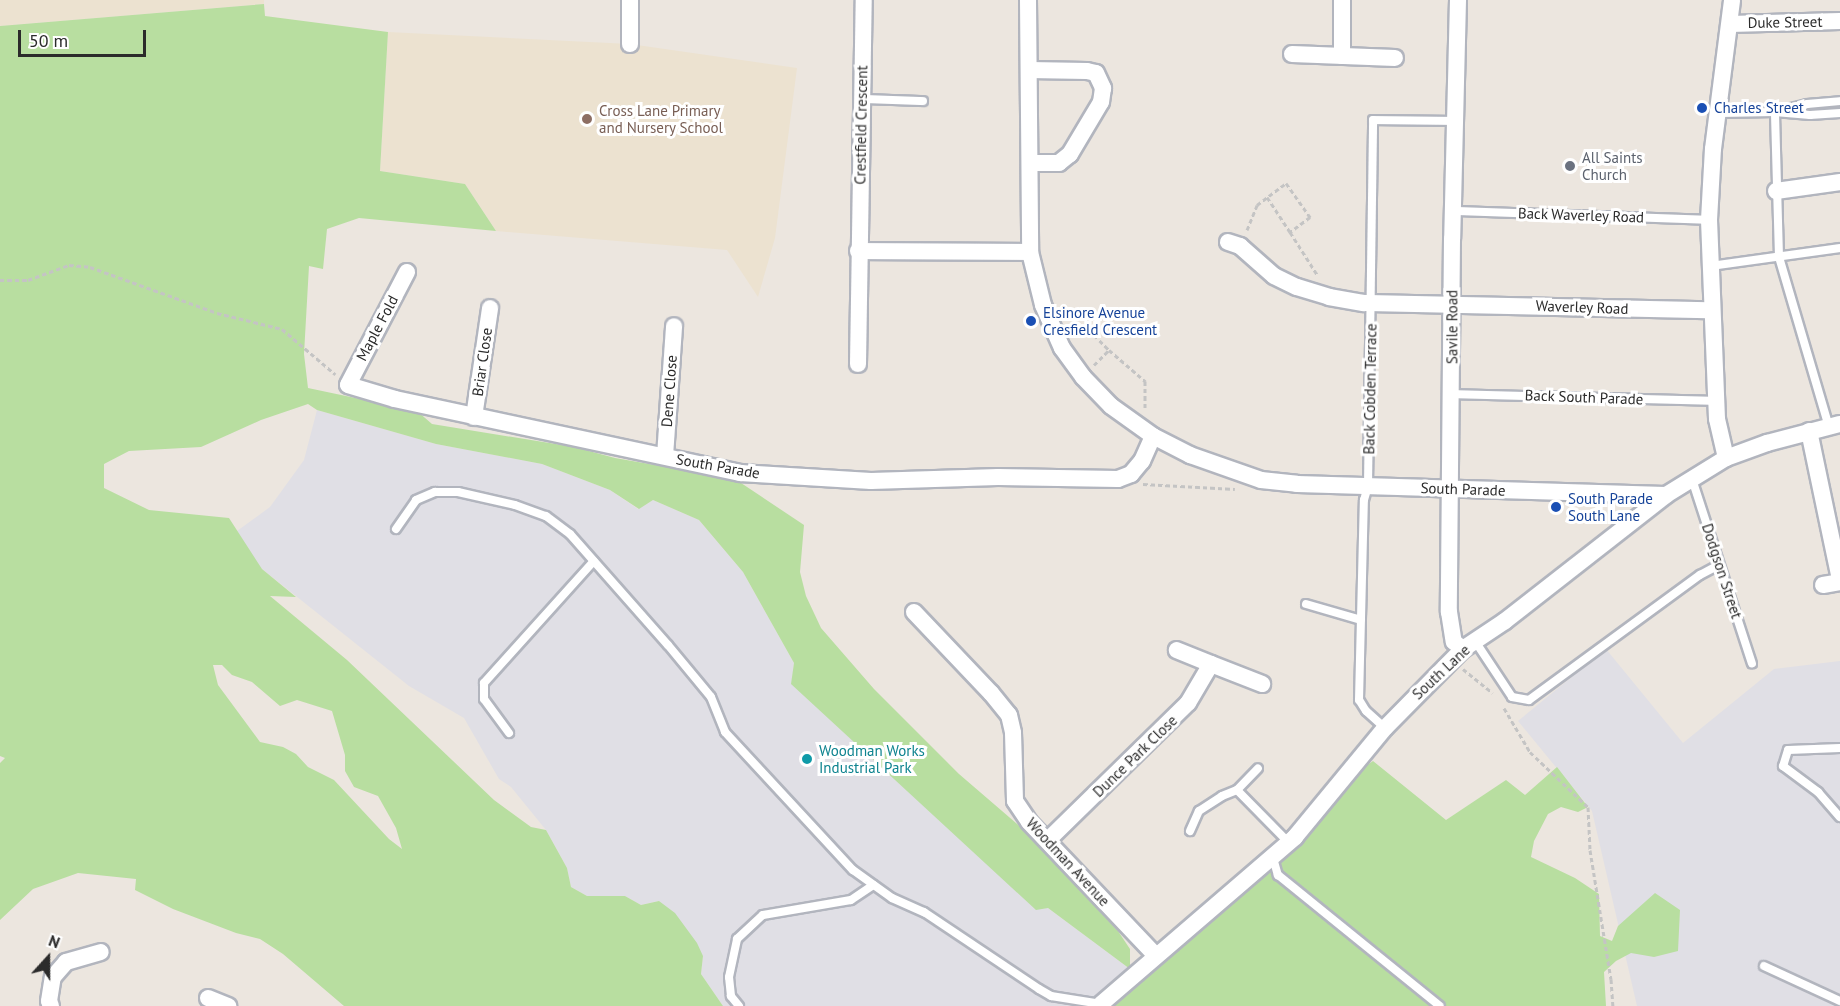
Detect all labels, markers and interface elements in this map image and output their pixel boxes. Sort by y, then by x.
street label: Duke Street [1747,12,1823,32]
scale bar [21,18,148,56]
text: 50 m [29,29,68,52]
street label: Crestfield Crescent [851,65,871,185]
place label: Charles Street [1714,99,1804,117]
place label: Cross Lane Primary and Nursery School [599,101,723,136]
marker: Charles Street [1695,101,1709,115]
marker: Cross Lane Primary and Nursery School [580,112,594,126]
place label: All Saints Church [1582,148,1643,183]
marker: All Saints Church [1563,159,1577,173]
street label: Back Waverley Road [1517,204,1645,226]
street label: Savile Road [1443,290,1461,364]
street label: Maple Fold [352,292,402,364]
street label: Waverley Road [1535,296,1629,318]
place label: Elsinore Avenue Cresfield Crescent [1043,303,1157,338]
marker: Elsinore Avenue Cresfield Crescent [1024,314,1038,328]
street label: Back Cobden Terrace [1360,323,1380,455]
street label: Briar Close [468,326,496,398]
street label: Dene Close [658,354,680,428]
street label: Back South Parade [1524,386,1644,408]
street label: South Parade [675,450,761,482]
street label: South Parade [1420,479,1506,499]
place label: South Parade South Lane [1568,489,1653,524]
marker: South Parade South Lane [1549,500,1563,514]
street label: Dodgson Street [1698,521,1746,621]
street label: South Lane [1408,641,1474,703]
street label: Dunce Park Close [1089,711,1181,801]
place label: Woodman Works Industrial Park [819,741,925,776]
marker: Woodman Works Industrial Park [800,752,814,766]
street label: Woodman Avenue [1022,814,1114,910]
north arrow [18,928,78,988]
text: N [46,930,63,952]

